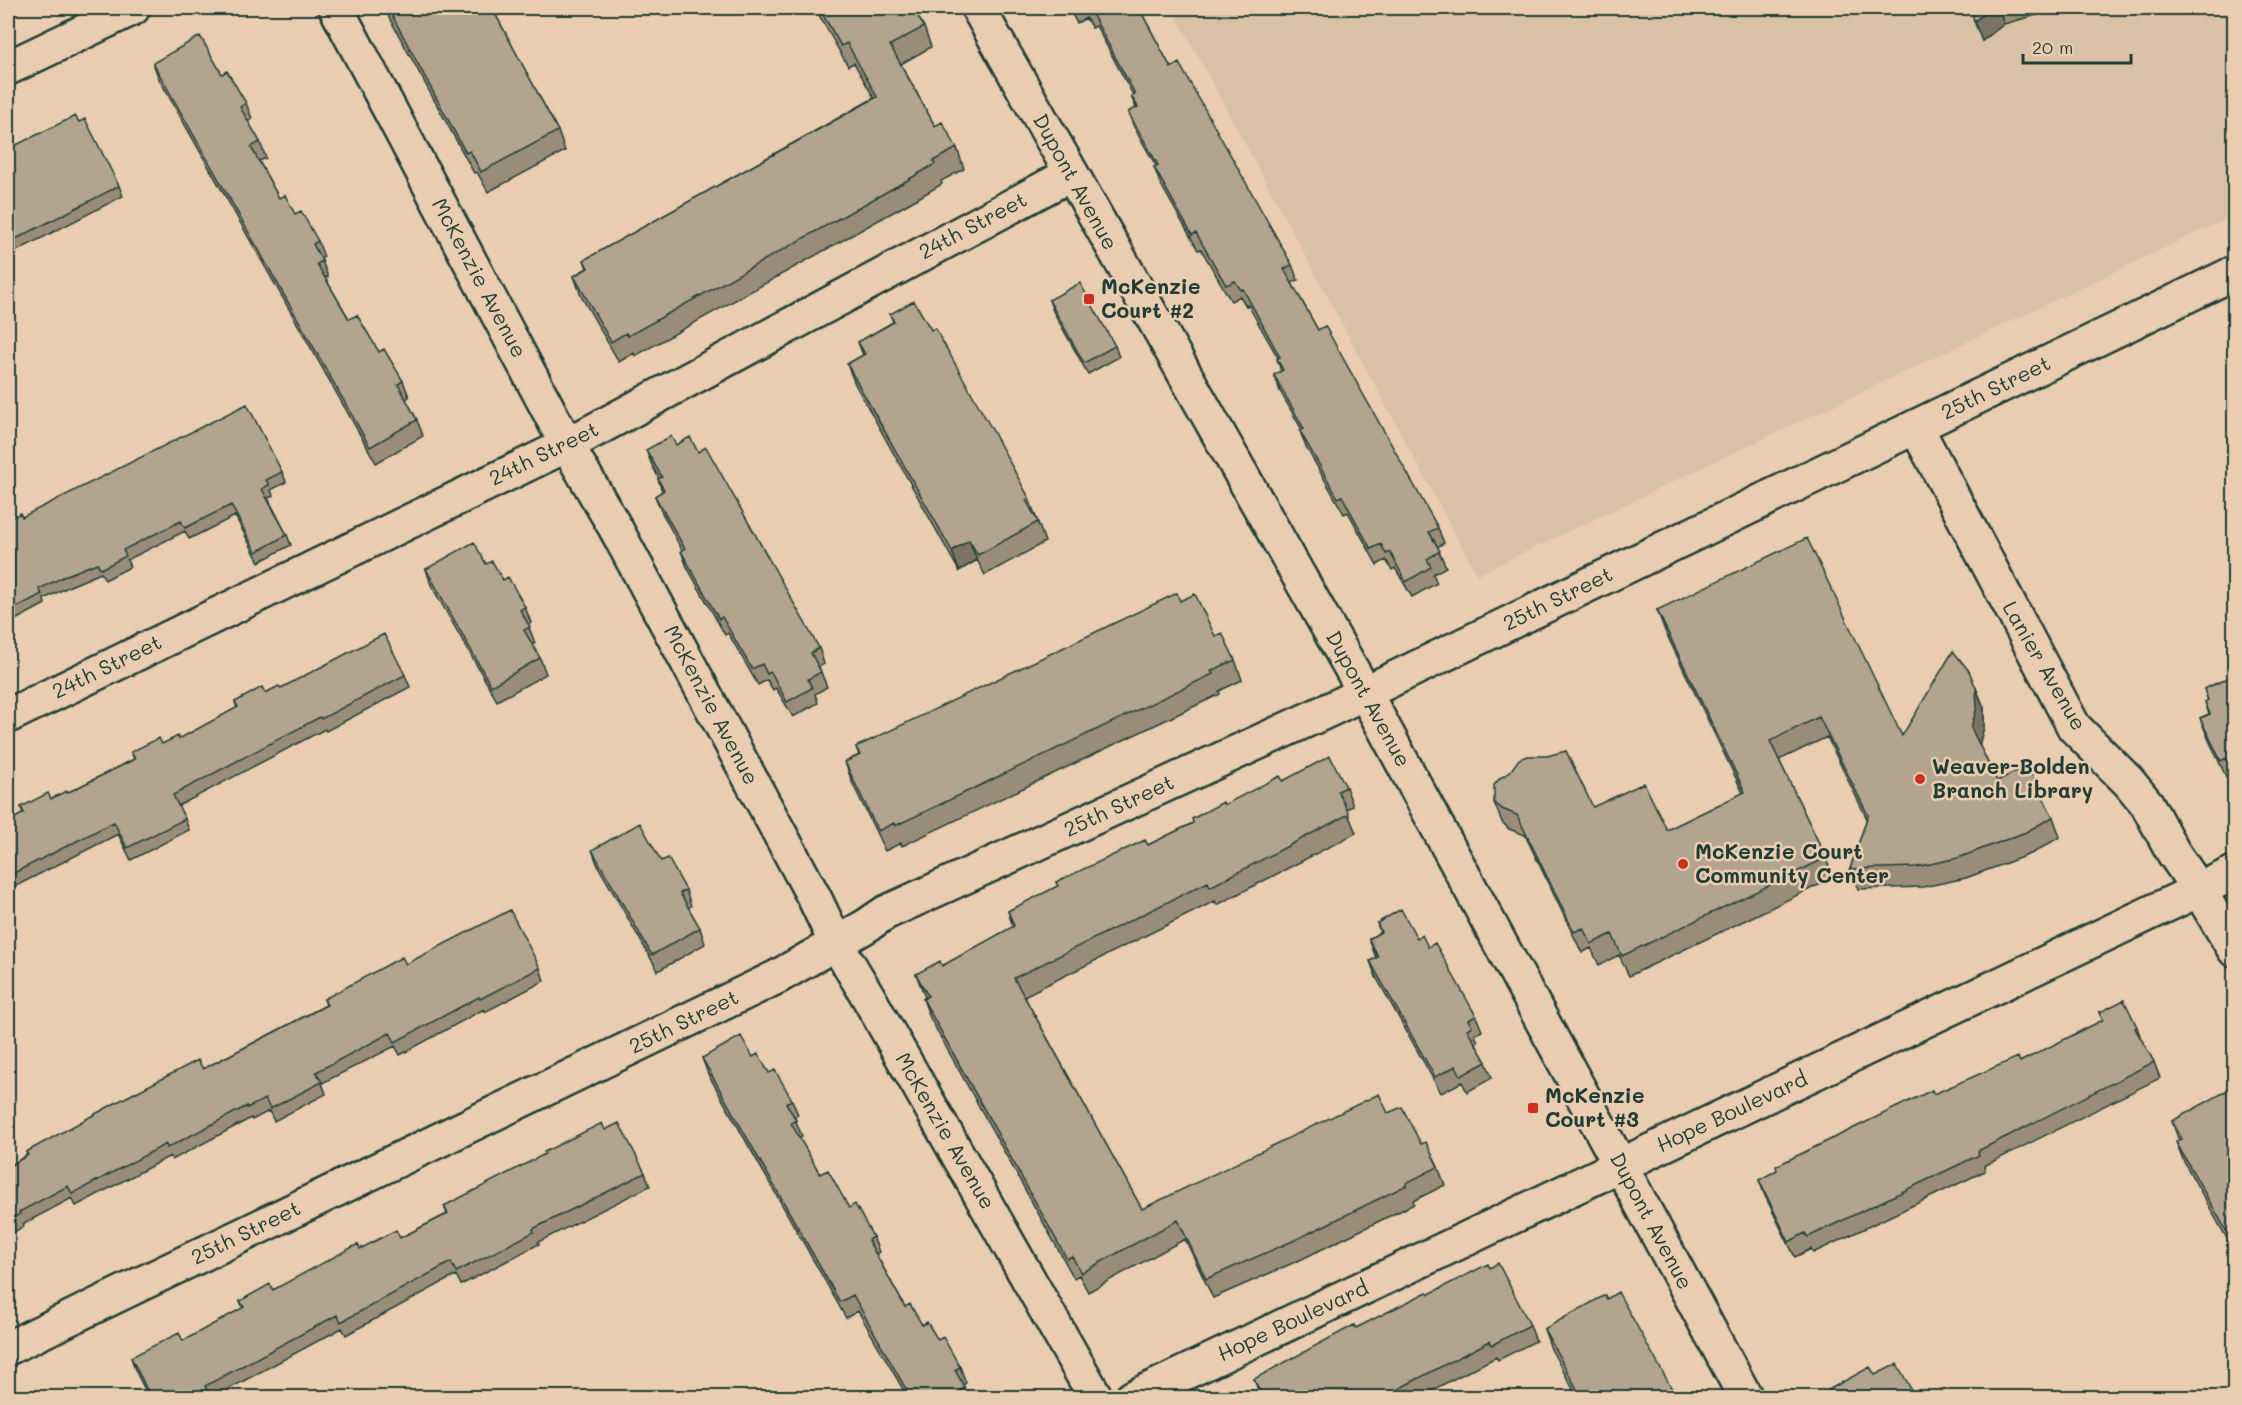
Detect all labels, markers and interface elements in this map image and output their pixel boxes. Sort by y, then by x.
scale bar [2023,27,2131,65]
text: 20 m [2032,35,2073,59]
street label: Dupont Avenue [1028,108,1125,254]
street label: 24th Street [914,185,1031,264]
street label: McKenzie Avenue [427,193,534,362]
place label: McKenzie Court #2 [1101,272,1200,323]
marker: McKenzie Court #2 [1082,292,1096,306]
street label: 25th Street [1936,349,2055,425]
street label: 24th Street [484,415,603,491]
street label: 25th Street [1498,560,1617,636]
street label: Lanier Avenue [1997,596,2093,735]
street label: McKenzie Avenue [659,620,766,789]
street label: Dupont Avenue [1321,625,1418,771]
street label: 24th Street [47,628,166,704]
place label: Weaver-Bolden Branch Library [1932,752,2093,804]
street label: 25th Street [1059,767,1178,842]
marker: Weaver-Bolden Branch Library [1913,772,1927,786]
place label: McKenzie Court Community Center [1695,837,1889,889]
marker: McKenzie Court Community Center [1676,857,1690,871]
street label: 25th Street [624,983,743,1059]
street label: McKenzie Avenue [890,1047,1002,1214]
street label: Hope Boulevard [1652,1064,1811,1157]
place label: McKenzie Court #3 [1545,1081,1644,1132]
marker: McKenzie Court #3 [1526,1101,1540,1115]
street label: Dupont Avenue [1605,1147,1700,1294]
street label: 25th Street [186,1194,305,1270]
street label: Hope Boulevard [1213,1273,1372,1366]

